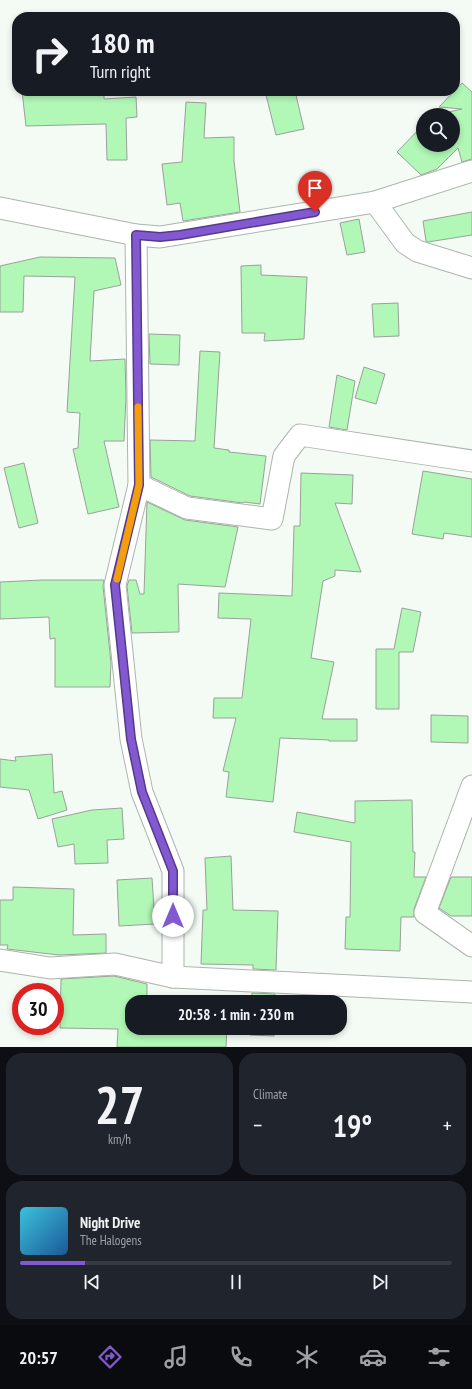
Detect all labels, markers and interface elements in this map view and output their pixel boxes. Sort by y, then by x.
text: 180 m [90,24,154,61]
icon: right [24,28,76,80]
text: Turn right [90,60,150,83]
map controls [416,108,460,152]
button: search [416,108,460,152]
pin [298,171,332,212]
icon: arrive [304,177,326,199]
position arrow [152,895,194,937]
speed limit sign: 30 [12,983,64,1035]
text: 20:58 · 1 min · 230 m [178,1005,294,1024]
text: 27 [95,1071,144,1138]
text: Climate [253,1086,287,1103]
text: 19° [333,1106,372,1145]
text: − [253,1111,262,1139]
text: + [443,1111,452,1139]
text: km/h [108,1131,131,1148]
text: Night Drive [80,1213,140,1232]
text: The Halogens [80,1232,142,1249]
icon: previous [81,1271,103,1293]
icon: pause [225,1271,247,1293]
icon: next [369,1271,391,1293]
icon: directions [96,1343,124,1371]
icon: music [162,1343,190,1371]
icon: phone [227,1343,255,1371]
icon: climate [293,1343,321,1371]
icon: car [359,1343,387,1371]
icon: filters [425,1343,453,1371]
text: 20:57 [19,1346,58,1369]

